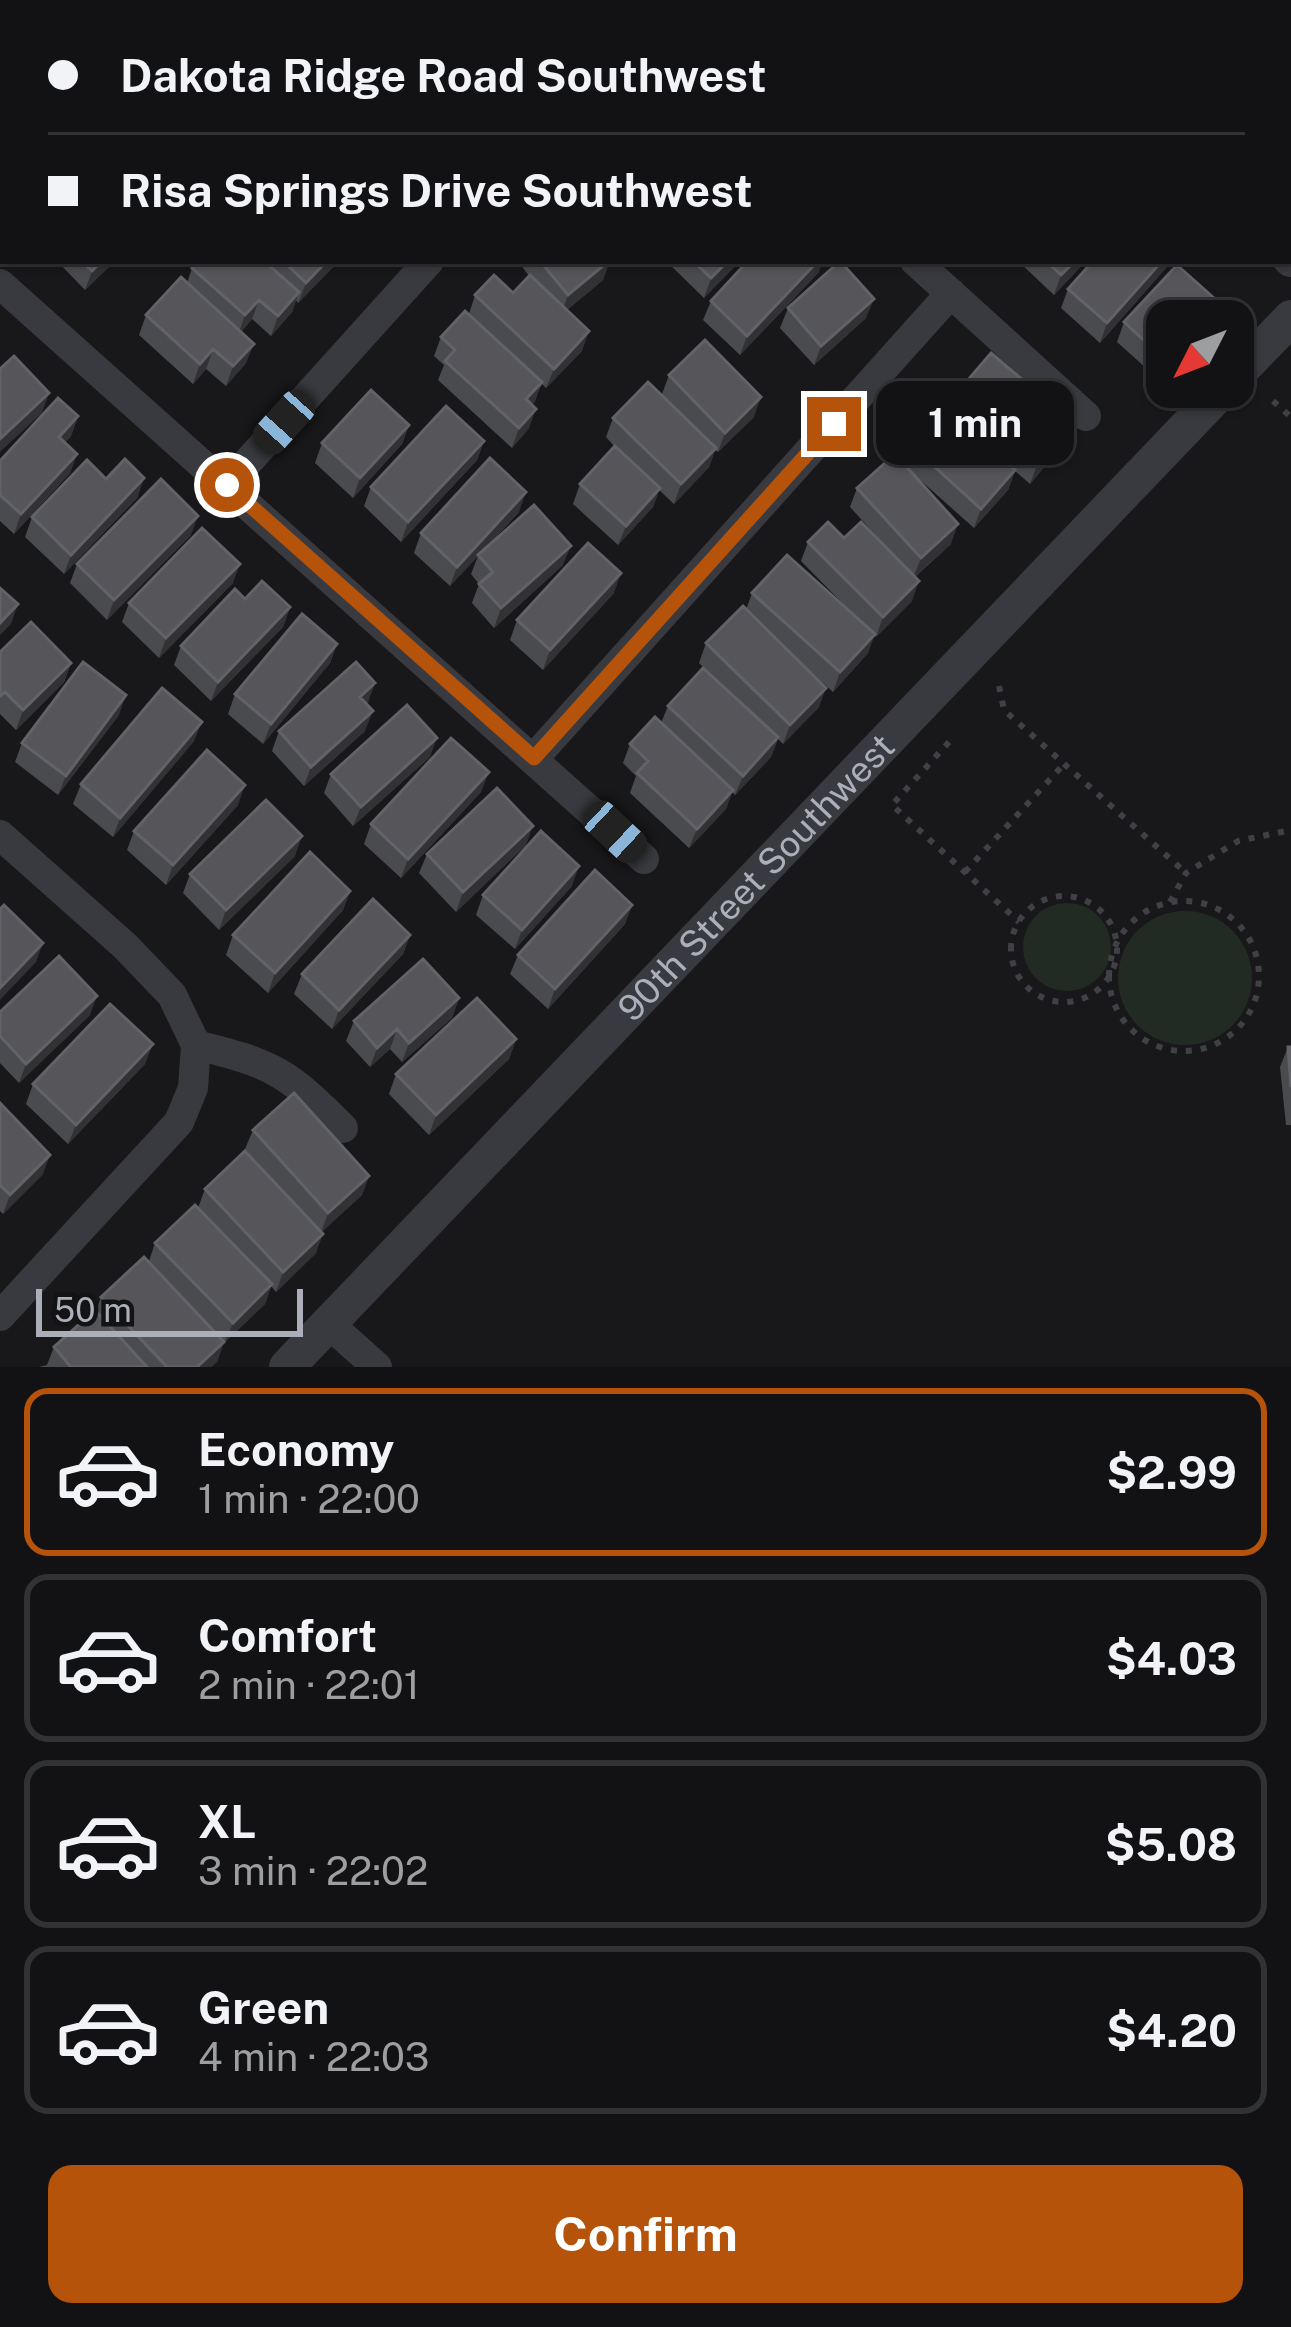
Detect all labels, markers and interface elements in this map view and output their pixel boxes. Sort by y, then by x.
text: Dakota Ridge Road Southwest [120,49,767,102]
text: Risa Springs Drive Southwest [120,164,753,217]
north arrow [1146,300,1254,408]
map controls [1146,300,1254,408]
callout: 1 min [876,382,1074,466]
car [247,383,321,461]
route end [807,397,861,451]
text: 1 min [928,400,1022,446]
route start [200,458,254,512]
street label: 90th Street Southwest [609,725,903,1029]
car [576,794,654,870]
scale bar [36,1283,303,1336]
text: 50 m [54,1291,132,1329]
icon: car [54,1418,162,1526]
text: Economy [198,1423,394,1476]
text: $2.99 [1107,1446,1237,1499]
text: 1 min · 22:00 [198,1476,420,1522]
icon: car [54,1604,162,1712]
text: Comfort [198,1609,377,1662]
text: $4.03 [1106,1632,1237,1685]
text: 2 min · 22:01 [198,1662,420,1708]
icon: car [54,1790,162,1898]
text: XL [198,1795,256,1848]
text: $5.08 [1105,1818,1237,1871]
text: 3 min · 22:02 [198,1848,428,1894]
icon: car [54,1976,162,2084]
text: Green [198,1981,329,2034]
text: $4.20 [1106,2004,1237,2057]
text: 4 min · 22:03 [198,2034,429,2080]
button: Confirm [48,2165,1243,2303]

